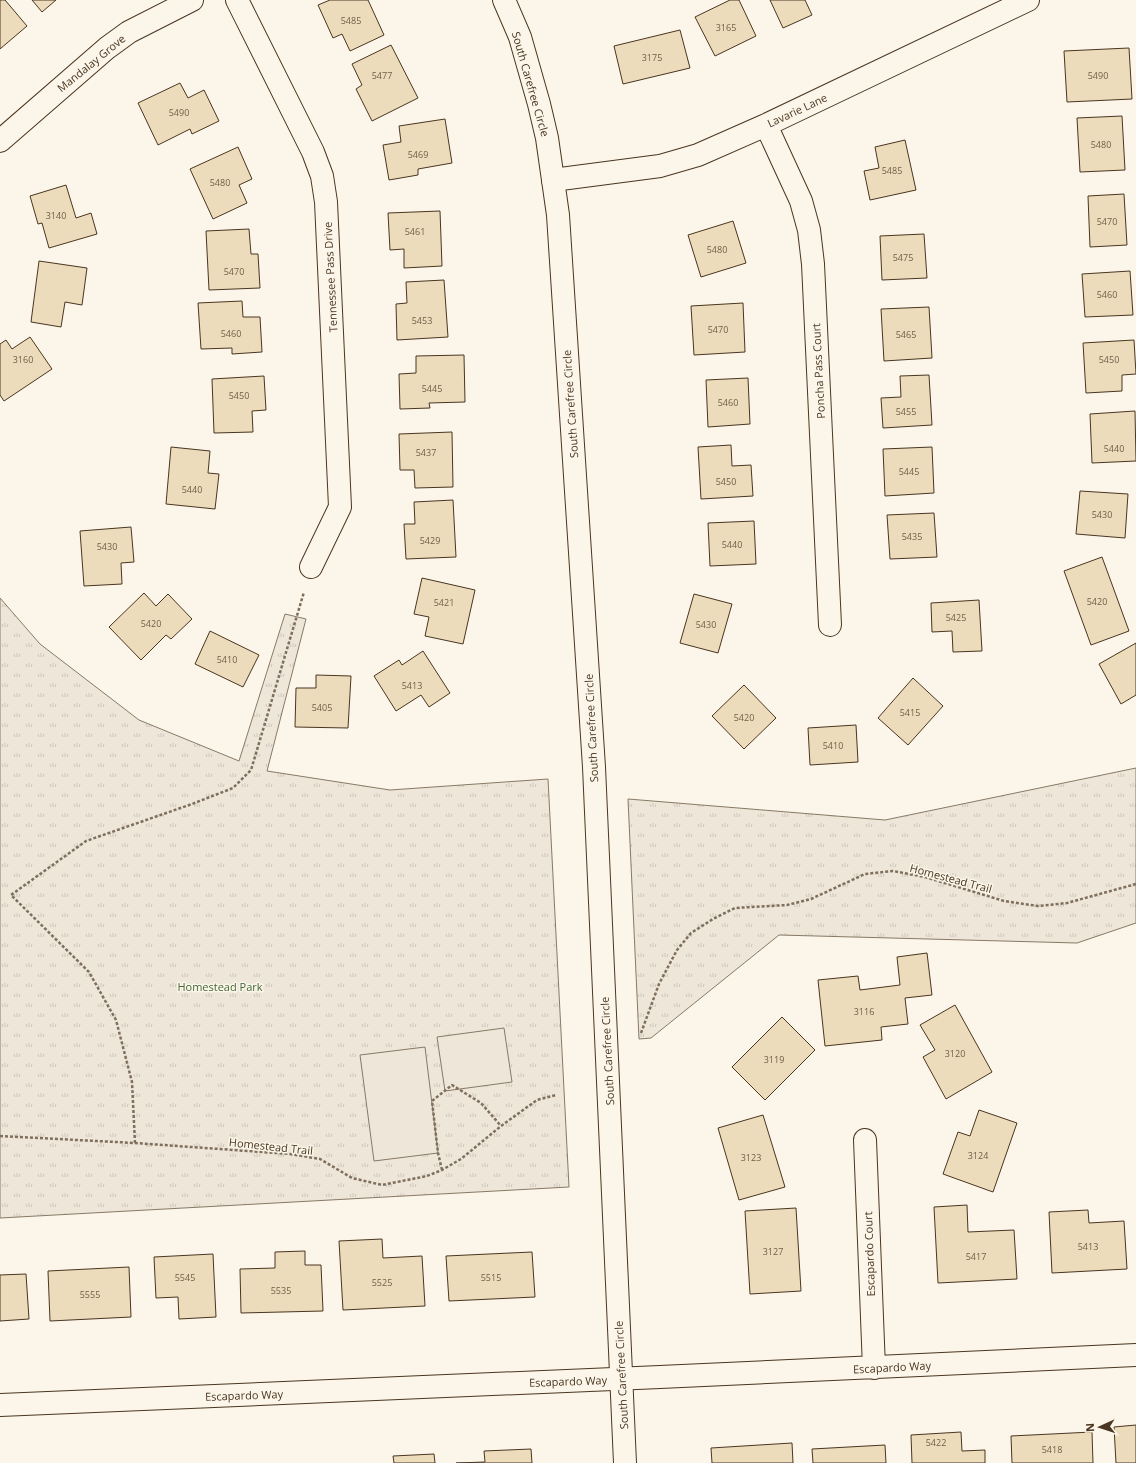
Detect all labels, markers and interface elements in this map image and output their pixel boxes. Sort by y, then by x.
house number: 5485 [341,14,361,27]
house number: 3165 [716,21,736,34]
street label: South Carefree Circle [509,30,553,138]
street label: Mandalay Grove [54,31,128,95]
house number: 3175 [642,51,662,64]
house number: 5477 [372,69,392,82]
house number: 5490 [1088,69,1108,82]
street label: Lavarie Lane [765,90,829,130]
house number: 5490 [169,106,189,119]
house number: 5480 [1091,138,1111,151]
house number: 5469 [408,148,428,161]
house number: 5485 [882,164,902,177]
house number: 5480 [210,176,230,189]
house number: 3140 [46,209,66,222]
house number: 5470 [1097,215,1117,228]
street label: Tennessee Pass Drive [320,221,340,333]
house number: 5461 [405,225,425,238]
house number: 5480 [707,243,727,256]
house number: 5475 [893,251,913,264]
house number: 5470 [224,265,244,278]
house number: 5460 [1097,288,1117,301]
house number: 5453 [412,314,432,327]
house number: 5470 [708,323,728,336]
street label: Poncha Pass Court [808,323,828,419]
house number: 5460 [221,327,241,340]
house number: 5465 [896,328,916,341]
street label: South Carefree Circle [559,349,581,459]
house number: 3160 [13,353,33,366]
house number: 5450 [1099,353,1119,366]
house number: 5445 [422,382,442,395]
house number: 5450 [229,389,249,402]
house number: 5460 [718,396,738,409]
house number: 5455 [896,405,916,418]
house number: 5440 [1104,442,1124,455]
house number: 5437 [416,446,436,459]
house number: 5445 [899,465,919,478]
house number: 5450 [716,475,736,488]
house number: 5440 [182,483,202,496]
house number: 5430 [1092,508,1112,521]
house number: 5435 [902,530,922,543]
house number: 5429 [420,534,440,547]
house number: 5440 [722,538,742,551]
house number: 5430 [97,540,117,553]
house number: 5420 [1087,595,1107,608]
house number: 5421 [434,596,454,609]
house number: 5425 [946,611,966,624]
house number: 5420 [141,617,161,630]
house number: 5430 [696,618,716,631]
house number: 5410 [217,653,237,666]
street label: South Carefree Circle [581,673,601,783]
house number: 5413 [402,679,422,692]
house number: 5405 [312,701,332,714]
house number: 5415 [900,706,920,719]
house number: 5420 [734,711,754,724]
house number: 5410 [823,739,843,752]
street label: Homestead Trail [908,860,994,896]
park label: Homestead Park [177,979,263,994]
street label: South Carefree Circle [597,996,617,1106]
house number: 3116 [854,1005,874,1018]
house number: 3120 [945,1047,965,1060]
house number: 3119 [764,1053,784,1066]
street label: Homestead Trail [228,1134,314,1158]
house number: 3124 [968,1149,988,1162]
house number: 3123 [741,1151,761,1164]
street label: Escapardo Court [860,1211,878,1297]
house number: 5413 [1078,1240,1098,1253]
house number: 3127 [763,1245,783,1258]
house number: 5417 [966,1250,986,1263]
house number: 5545 [175,1271,195,1284]
house number: 5515 [481,1271,501,1284]
house number: 5525 [372,1276,392,1289]
house number: 5535 [271,1284,291,1297]
house number: 5555 [80,1288,100,1301]
street label: South Carefree Circle [611,1320,631,1430]
street label: Escapardo Way [853,1357,932,1377]
street label: Escapardo Way [529,1372,608,1390]
street label: Escapardo Way [205,1386,284,1404]
north arrow [1080,1407,1120,1447]
text: N [1082,1423,1097,1432]
house number: 5422 [926,1436,946,1449]
house number: 5418 [1042,1443,1062,1456]

